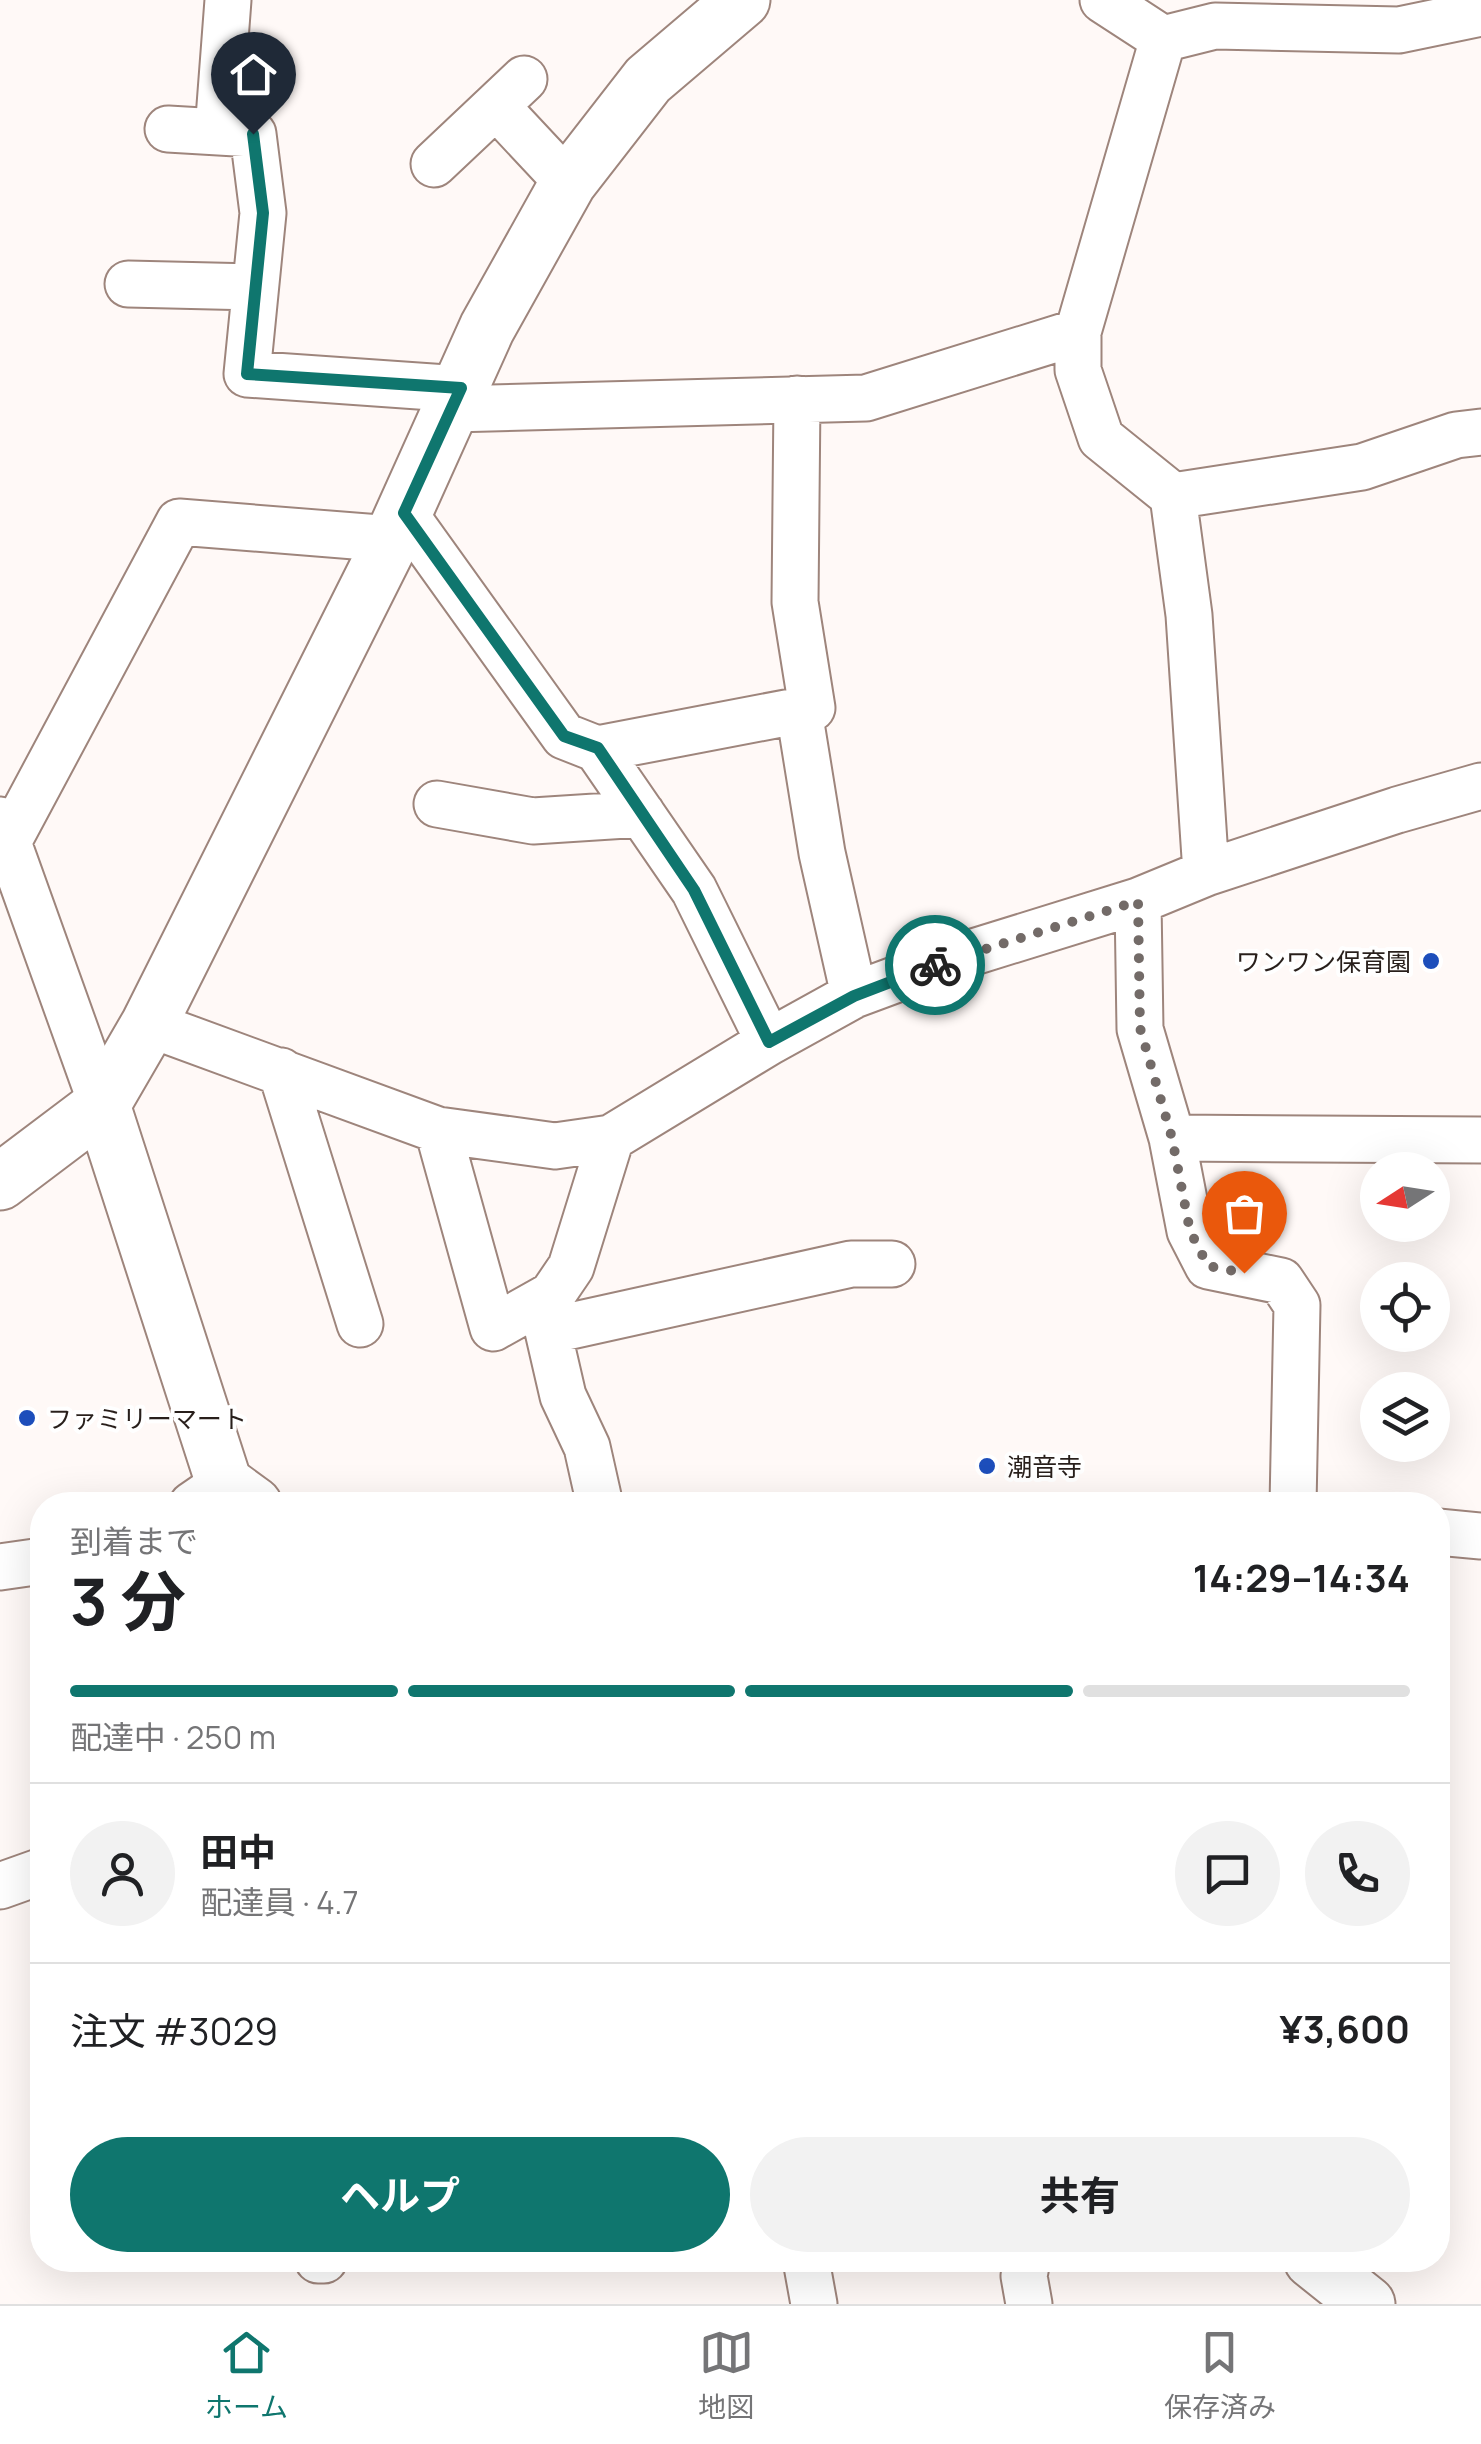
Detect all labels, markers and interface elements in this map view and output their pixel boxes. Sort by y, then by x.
pin [211,32,296,135]
icon: home [226,47,281,102]
courier [885,915,985,1015]
icon: bike [908,938,963,993]
place label: ワンワン保育園 [1236,944,1411,979]
marker: ワンワン保育園 [1420,950,1442,972]
north arrow [1360,1152,1450,1242]
map controls [1360,1152,1450,1462]
pin [1202,1171,1287,1274]
icon: bag [1217,1186,1272,1241]
button: locate [1360,1262,1450,1352]
button: layers [1360,1372,1450,1462]
place label: ファミリーマート [47,1401,247,1436]
marker: ファミリーマート [16,1407,38,1429]
place label: 潮音寺 [1007,1449,1082,1484]
marker: 潮音寺 [976,1455,998,1477]
text: 到着まで [70,1519,198,1563]
text: 14:29–14:34 [1193,1551,1410,1603]
text: 3 分 [70,1556,186,1645]
text: 配達中 · 250 m [70,1715,276,1759]
button: person [70,1821,175,1926]
button: chat [1175,1821,1280,1926]
button: phone [1305,1821,1410,1926]
text: 田中 [200,1825,276,1877]
text: 配達員 · 4.7 [200,1880,358,1924]
text: ¥3,600 [1280,2002,1410,2054]
text: 注文 #3029 [70,2004,278,2056]
button: ヘルプ [70,2137,730,2252]
button: 共有 [750,2137,1410,2252]
tab: ホーム [205,2325,288,2425]
tab: 地図 [698,2325,754,2425]
tab: 保存済み [1164,2325,1276,2425]

